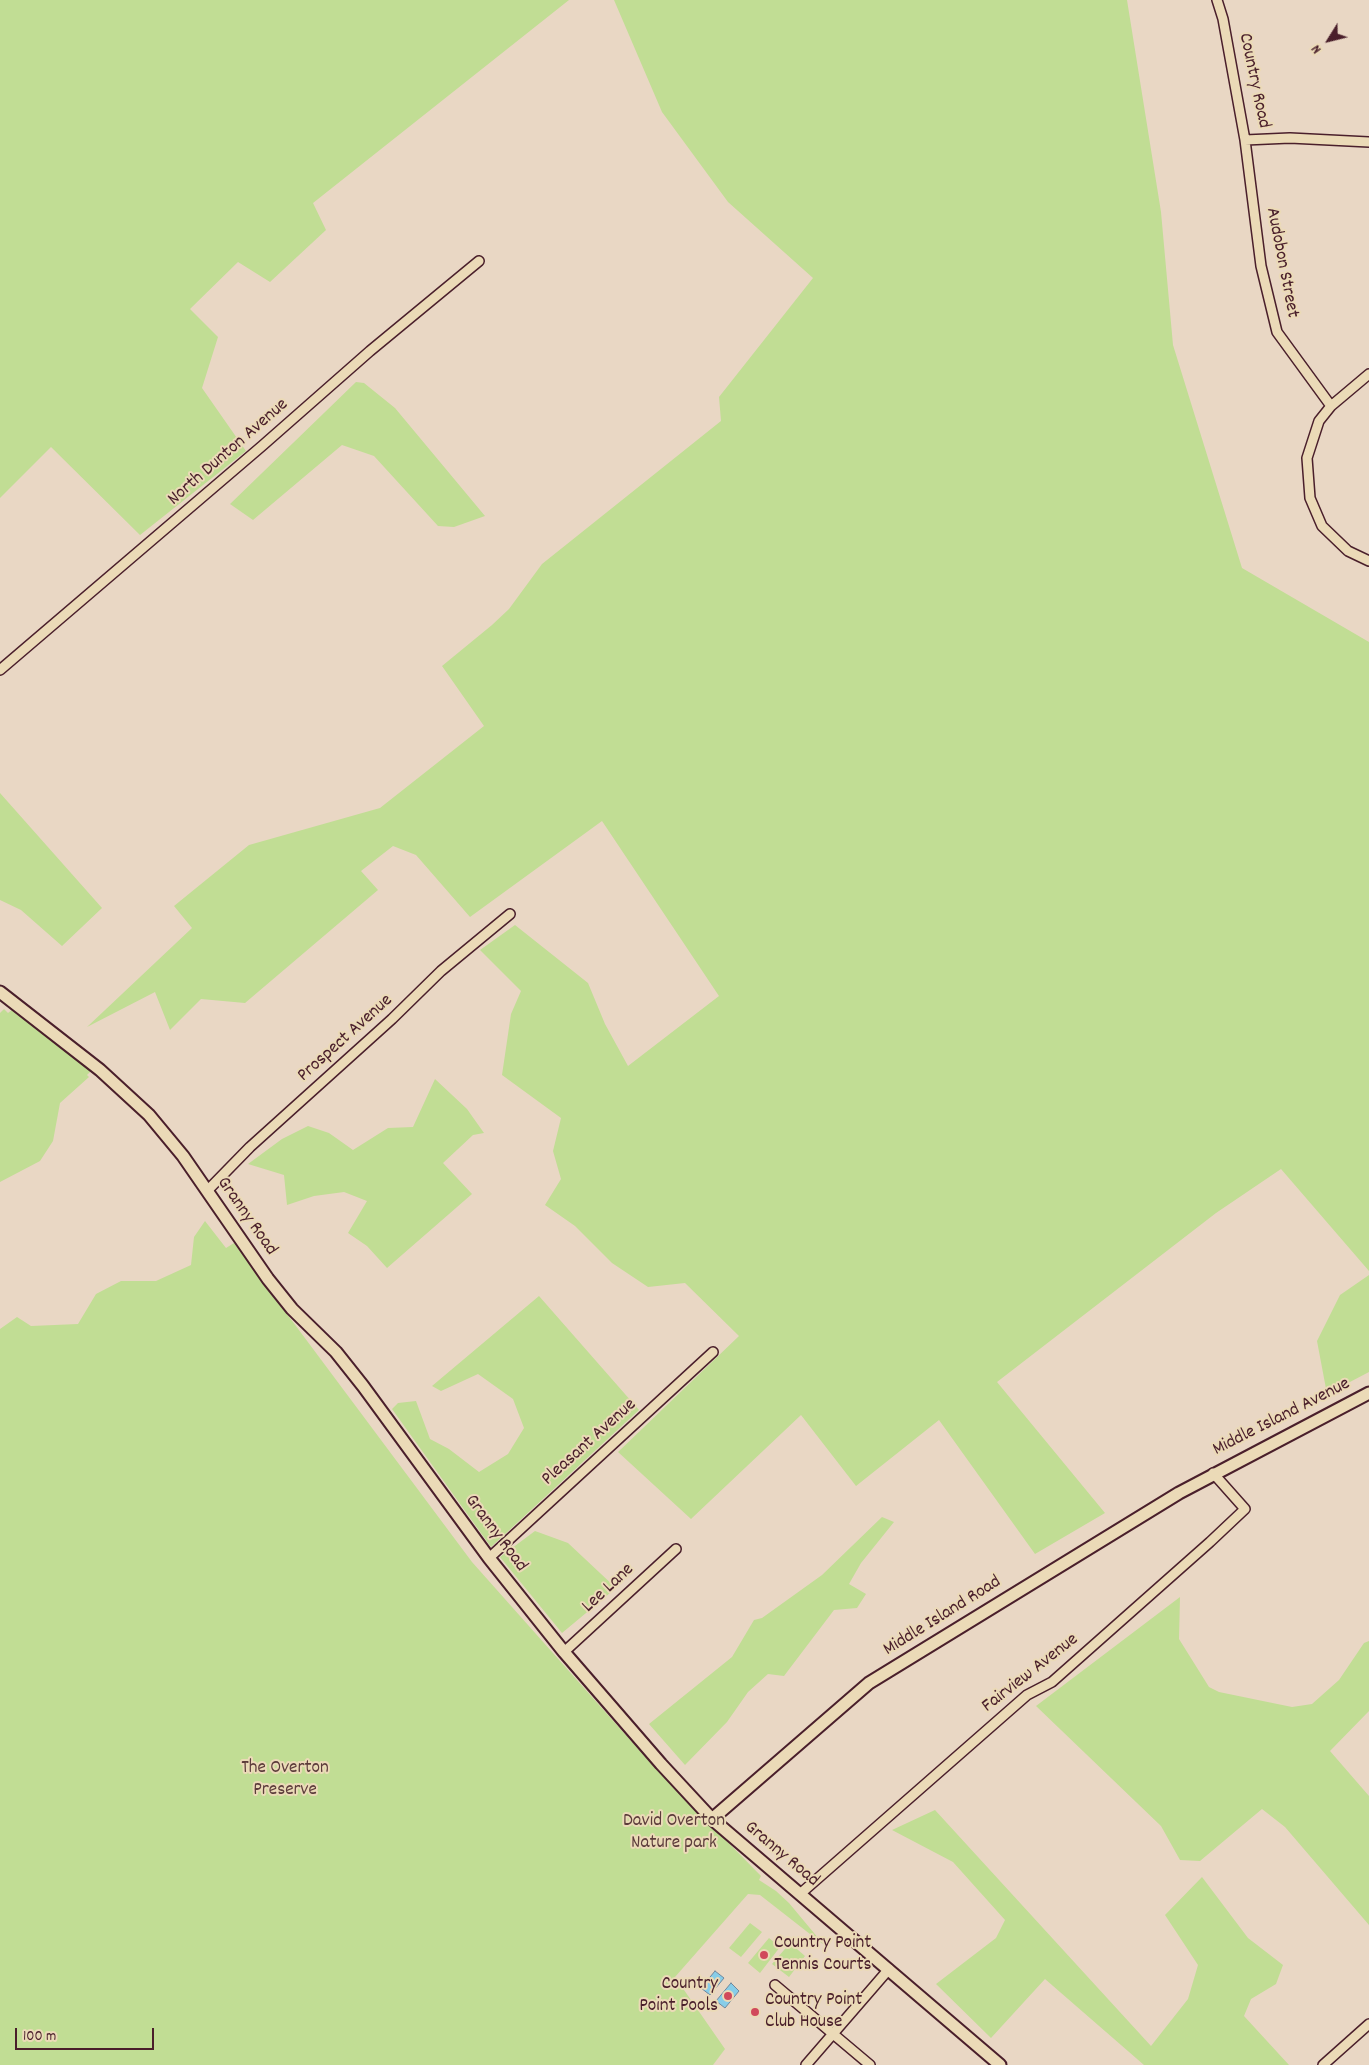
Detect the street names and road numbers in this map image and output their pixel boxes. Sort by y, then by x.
street label: Country Road [1232,31,1274,131]
street label: Audobon Street [1259,206,1303,320]
street label: North Dunton Avenue [164,394,294,512]
street label: Prospect Avenue [294,990,398,1088]
street label: Granny Road [211,1173,281,1261]
street label: Middle Island Avenue [1210,1374,1354,1462]
street label: Pleasant Avenue [538,1395,642,1491]
street label: Granny Road [459,1491,531,1577]
street label: Lee Lane [578,1559,640,1619]
street label: Middle Island Road [880,1572,1006,1662]
street label: Fairview Avenue [978,1629,1084,1719]
street label: Granny Road [739,1817,823,1893]

